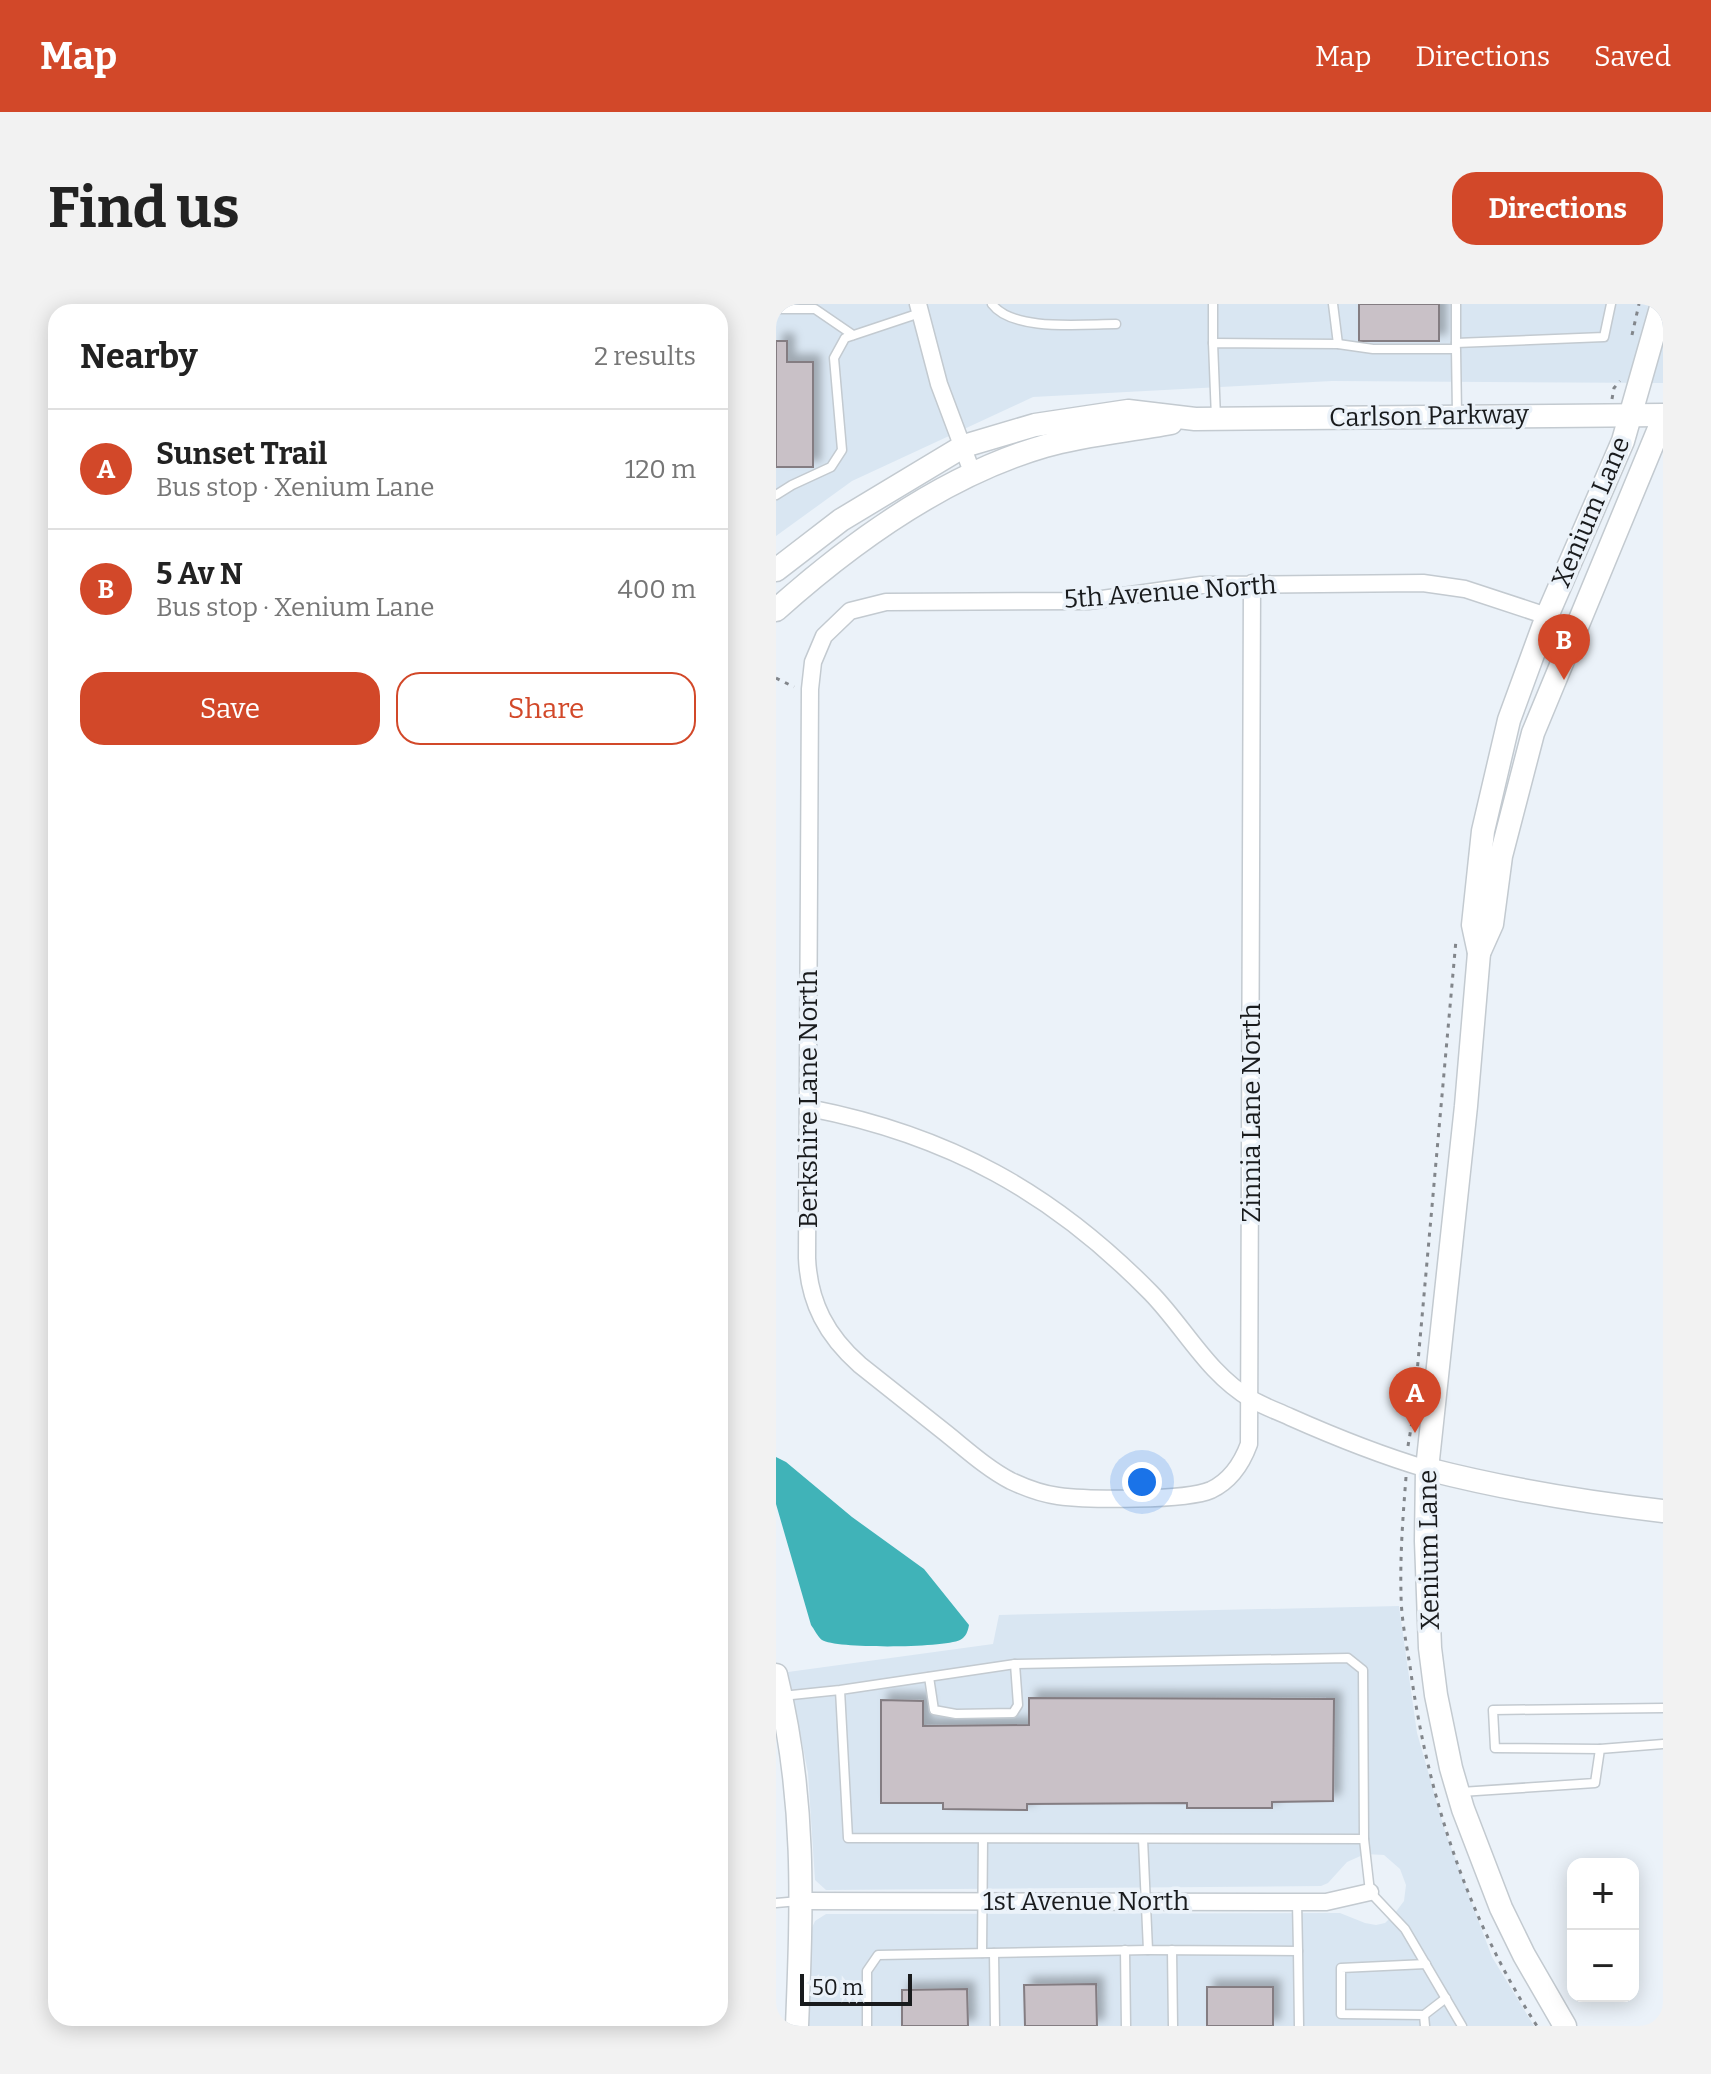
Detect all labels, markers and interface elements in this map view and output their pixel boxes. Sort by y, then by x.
text: Map [40,33,117,79]
text: Map [1315,40,1371,73]
text: Directions [1415,40,1550,73]
text: Saved [1594,40,1671,73]
button: Directions [1452,172,1663,245]
text: Find us [48,175,240,242]
text: Nearby [80,336,198,377]
text: 2 results [594,341,696,372]
street label: Carlson Parkway [1329,399,1529,433]
street label: Xenium Lane [1545,432,1637,592]
text: Sunset Trail [156,436,327,472]
text: A [97,454,115,485]
text: 120 m [625,454,696,485]
text: Bus stop · Xenium Lane [156,472,434,503]
text: 5 Av N [156,556,243,592]
street label: 5th Avenue North [1063,569,1277,615]
text: B [98,574,114,605]
text: 400 m [617,574,696,605]
text: Bus stop · Xenium Lane [156,592,434,623]
pin: B [1538,614,1590,680]
button: Save [80,672,380,745]
button: Share [396,672,696,745]
street label: Berkshire Lane North [793,970,824,1228]
street label: Zinnia Lane North [1236,1003,1267,1223]
pin: A [1389,1367,1441,1433]
your location [1122,1462,1162,1502]
street label: Xenium Lane [1412,1469,1446,1631]
map controls [1567,1858,1639,2002]
button: + [1567,1858,1639,1930]
street label: 1st Avenue North [983,1886,1189,1917]
button: − [1567,1930,1639,2002]
scale bar [800,1970,912,2006]
text: 50 m [812,1974,863,2001]

